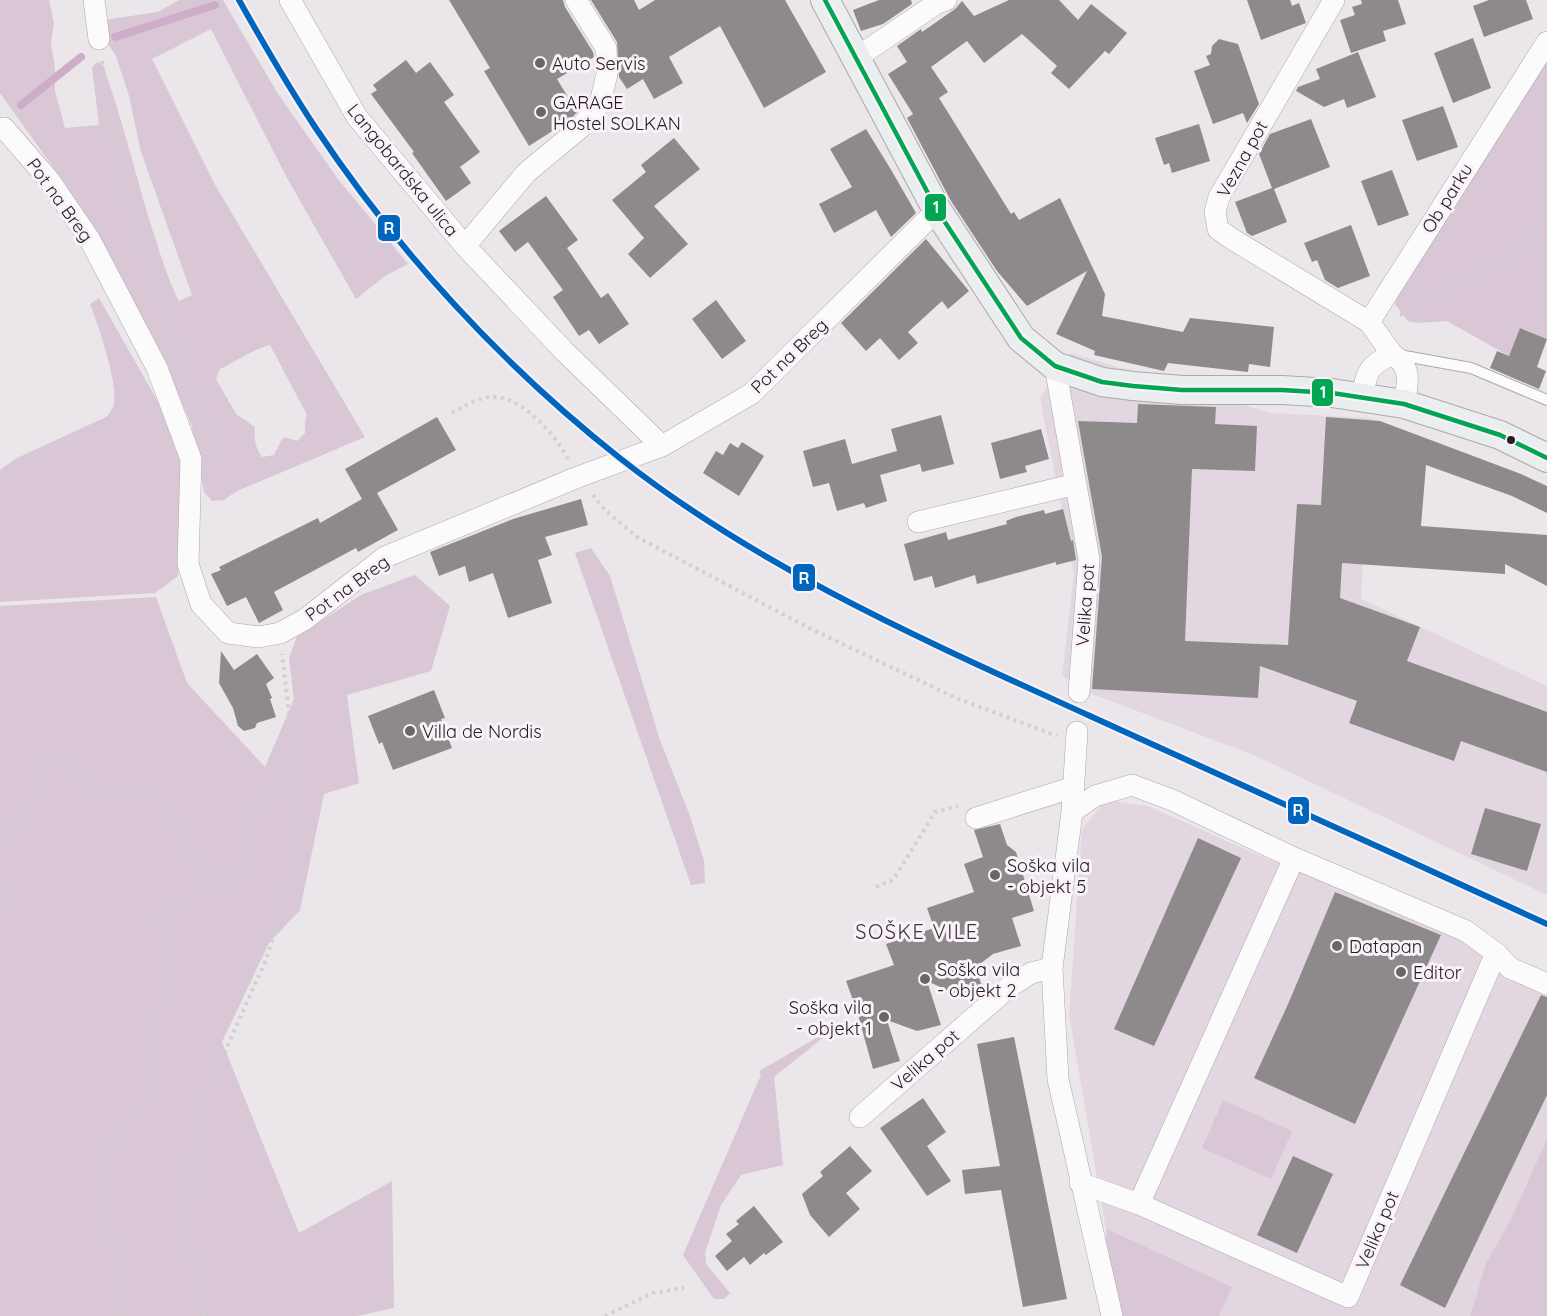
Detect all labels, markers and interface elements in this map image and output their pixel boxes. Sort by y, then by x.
place label: Auto Servis [552,52,645,75]
marker: Auto Servis [533,56,547,70]
place label: GARAGE Hostel SOLKAN [553,91,681,135]
street label: Langobardska ulica [342,99,464,241]
marker: GARAGE Hostel SOLKAN [534,105,548,119]
street label: Vezna pot [1211,116,1273,202]
street label: Pot na Breg [22,154,98,246]
street label: Ob parku [1417,159,1477,237]
line badge: 1 [924,193,947,222]
text: 1 [933,197,939,217]
line badge: R [377,214,401,242]
text: R [384,218,395,238]
street label: Pot na Breg [746,314,832,398]
line badge: 1 [1311,378,1334,407]
text: 1 [1320,382,1326,402]
unlabelled marker [1505,434,1517,446]
street label: Pot na Breg [301,550,393,626]
line badge: R [792,563,816,592]
street label: Velika pot [1071,563,1099,647]
text: R [799,568,810,588]
place label: Villa de Nordis [422,720,542,743]
marker: Villa de Nordis [403,724,417,738]
line badge: R [1287,796,1310,825]
text: R [1293,800,1304,820]
place label: Soška vila - objekt 5 [1007,854,1090,898]
marker: Soška vila - objekt 5 [988,868,1002,882]
district label: SOŠKE VILE [855,919,979,944]
place label: Datapan [1349,935,1422,958]
marker: Datapan [1330,939,1344,953]
place label: Soška vila - objekt 2 [937,958,1020,1002]
place label: Editor [1413,961,1462,984]
marker: Editor [1394,965,1408,979]
marker: Soška vila - objekt 2 [918,972,932,986]
place label: Soška vila - objekt 1 [789,996,872,1040]
marker: Soška vila - objekt 1 [877,1010,891,1024]
street label: Velika pot [886,1024,964,1096]
street label: Velika pot [1350,1187,1404,1273]

